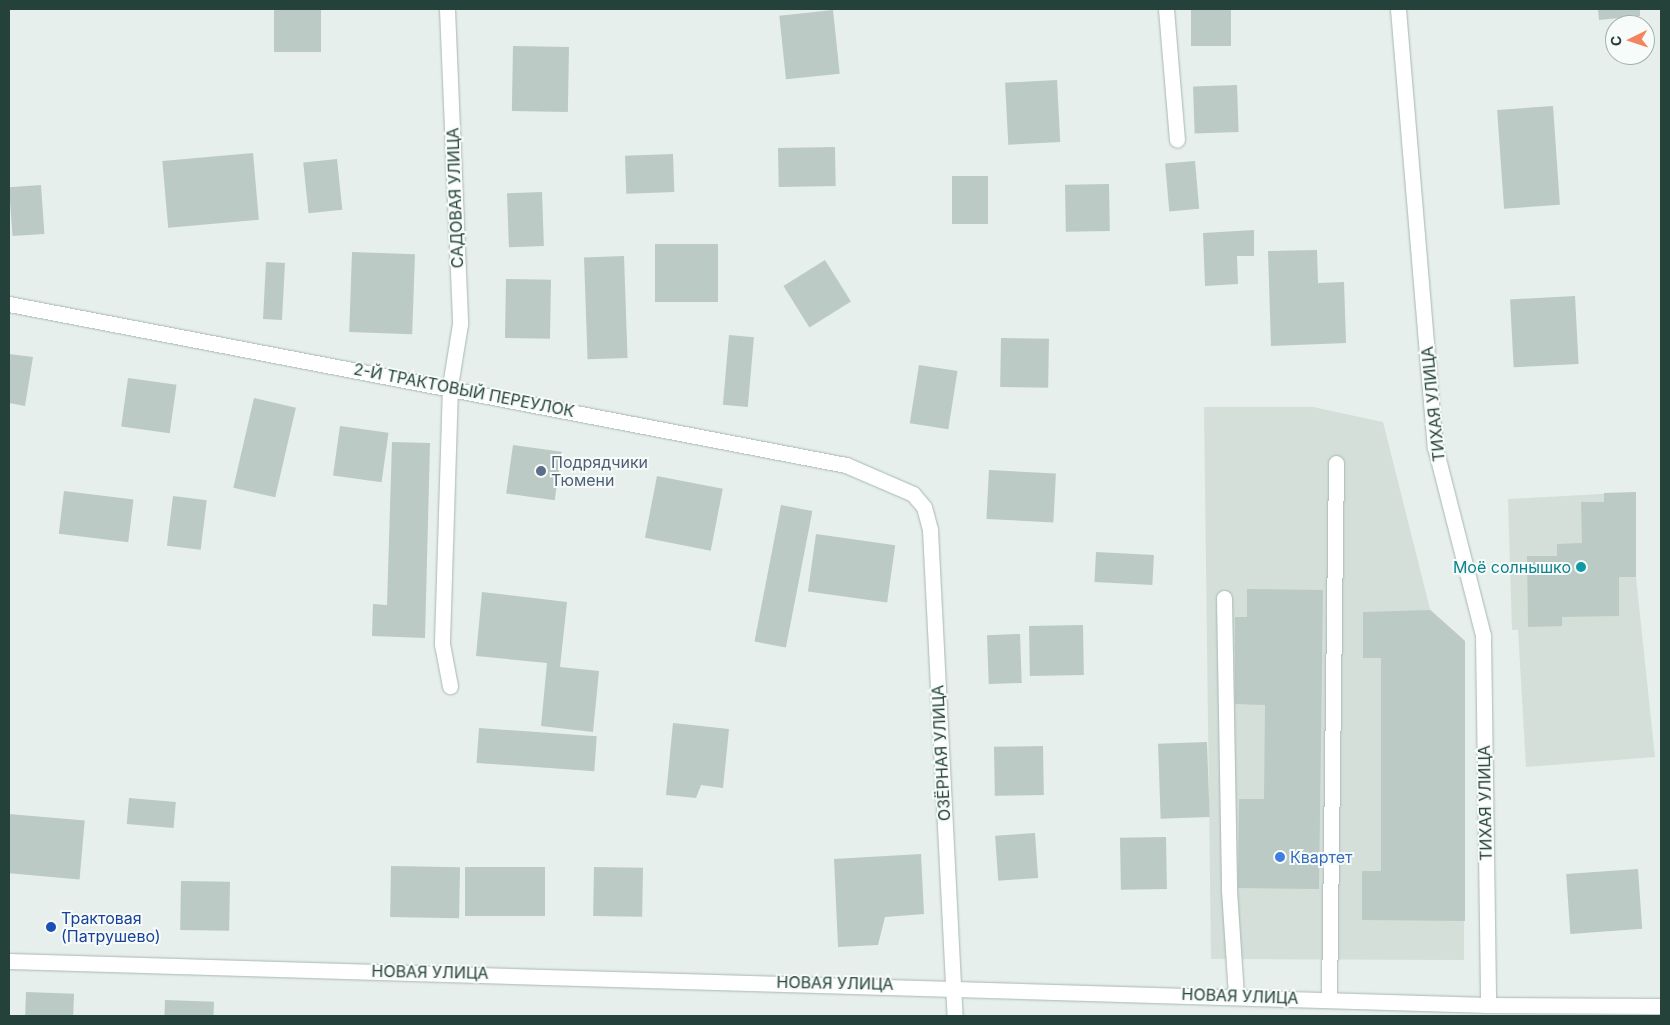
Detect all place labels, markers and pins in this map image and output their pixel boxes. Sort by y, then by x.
place label: Подрядчики Тюмени [551,452,648,490]
marker: Подрядчики Тюмени [535,465,547,477]
place label: Моё солнышко [1453,557,1571,577]
marker: Моё солнышко [1575,561,1587,573]
place label: Квартет [1290,847,1353,867]
marker: Квартет [1274,851,1286,863]
place label: Трактовая (Патрушево) [61,908,161,946]
marker: Трактовая (Патрушево) [45,921,57,933]

